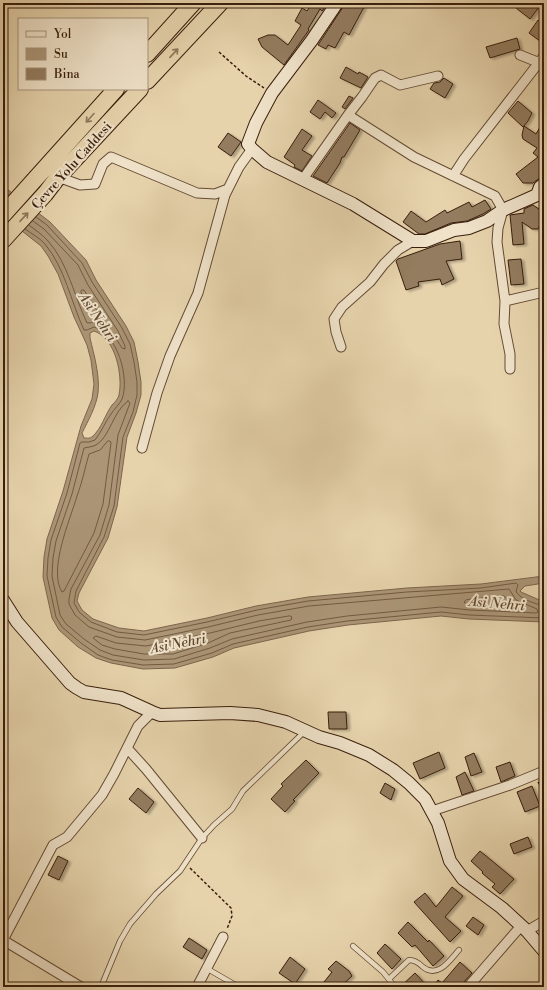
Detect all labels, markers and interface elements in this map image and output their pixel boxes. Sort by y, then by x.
legend [18,18,148,90]
text: Yol [53,27,72,42]
text: Su [54,47,68,62]
one-way arrow [169,48,178,58]
text: Bina [53,67,81,82]
one-way arrow [85,113,95,123]
street label: Çevre Yolu Caddesi [28,119,115,213]
one-way arrow [19,212,29,222]
water label: Asi Nehri [73,288,121,346]
water label: Asi Nehri [466,592,526,615]
water label: Asi Nehri [147,630,208,659]

